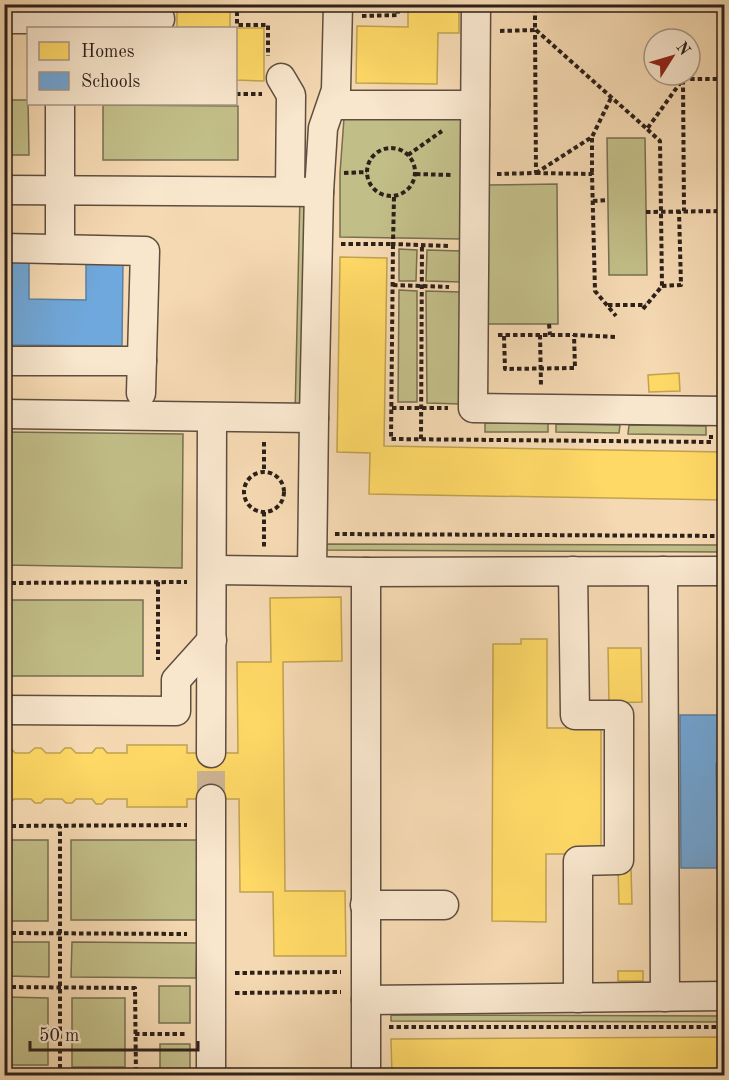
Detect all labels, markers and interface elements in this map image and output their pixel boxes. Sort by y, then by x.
legend [27,27,237,105]
north arrow [642,27,702,87]
text: N [672,39,693,59]
text: Homes [81,43,135,61]
text: Schools [81,73,141,91]
scale bar [30,1014,198,1052]
text: 50 m [39,1027,79,1045]

